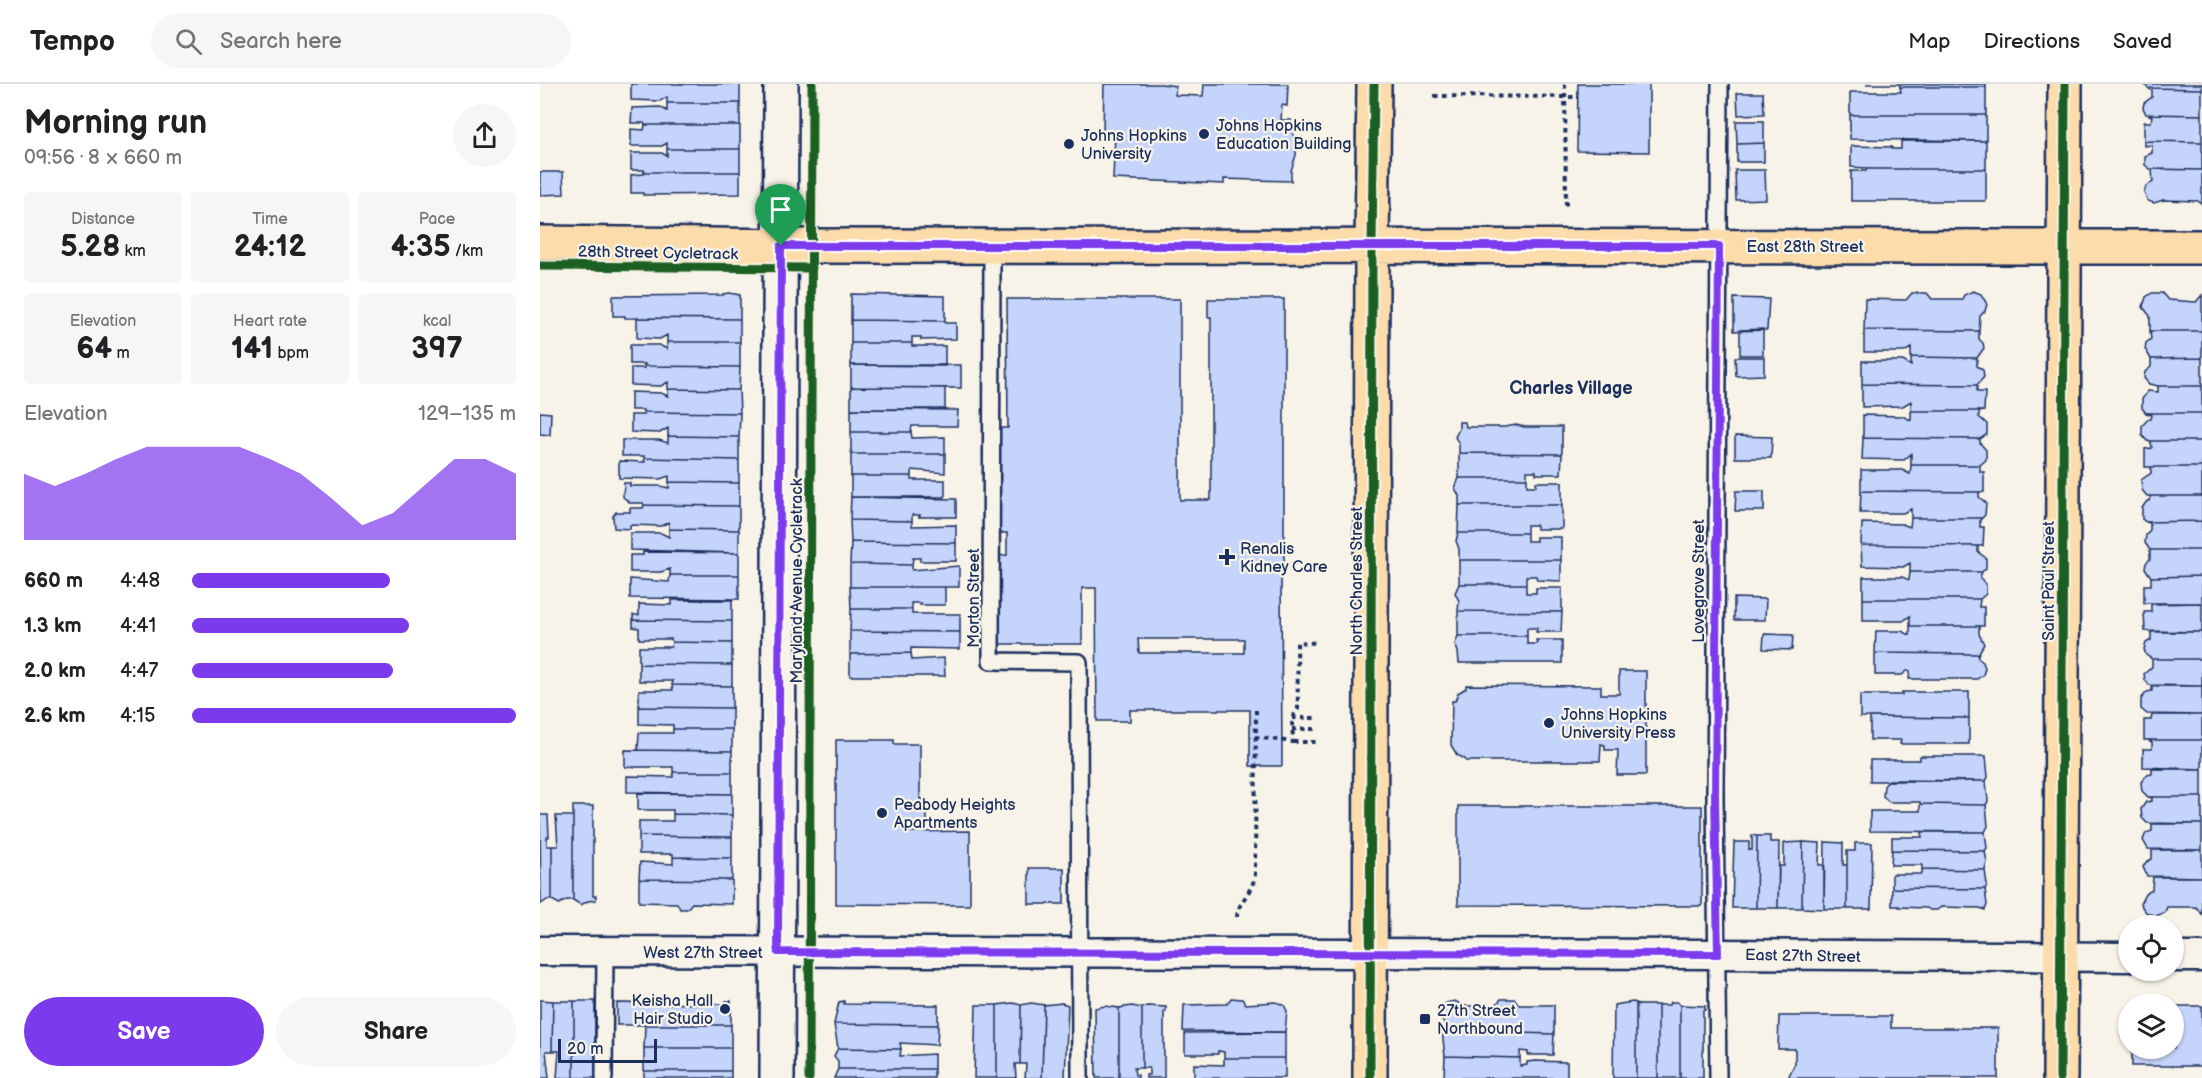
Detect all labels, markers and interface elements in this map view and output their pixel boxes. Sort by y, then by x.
search box [151,14,571,68]
text: Tempo [30,25,115,58]
icon: search [172,25,205,58]
text: Search here [220,28,342,55]
text: Map [1908,29,1951,54]
text: Directions [1984,29,2080,54]
text: Saved [2113,29,2172,54]
text: Morning run [24,103,207,143]
button: share [453,104,516,167]
place label: Johns Hopkins Education Building [1216,117,1352,154]
place label: Johns Hopkins University [1081,127,1187,164]
marker: Johns Hopkins Education Building [1197,127,1211,141]
marker: Johns Hopkins University [1062,137,1076,151]
text: 09:56 · 8 × 660 m [24,146,182,170]
pin [755,184,806,246]
icon: arrive [764,193,797,226]
text: Distance [71,210,135,229]
text: Time [252,210,288,229]
text: Pace [419,210,455,229]
text: 5.28 [60,229,120,265]
text: 24:12 [234,229,306,265]
text: 4:35 [391,229,451,265]
street label: East 28th Street [1746,238,1864,257]
text: km [120,242,146,261]
text: /km [451,242,483,261]
street label: 28th Street Cycletrack [578,243,738,264]
text: Elevation [70,312,136,331]
text: Heart rate [233,312,307,331]
text: kcal [423,312,451,331]
text: 64 [76,331,112,367]
text: 141 [231,331,273,367]
text: 397 [411,331,463,367]
text: m [112,344,130,363]
text: bpm [273,344,309,363]
district label: Charles Village [1509,378,1633,399]
text: Elevation [24,402,107,426]
text: 129–135 m [418,402,516,426]
street label: Maryland Avenue Cycletrack [788,478,807,684]
street label: North Charles Street [1348,506,1367,656]
street label: Lovegrove Street [1690,519,1709,643]
street label: Saint Paul Street [2040,521,2059,641]
place label: Renalis Kidney Care [1240,540,1328,577]
street label: Morton Street [965,548,984,648]
marker: Renalis Kidney Care [1218,548,1236,566]
text: 660 m [24,569,83,593]
text: 4:48 [120,569,160,593]
text: 1.3 km [24,614,81,638]
text: 4:41 [120,614,156,638]
text: 2.0 km [24,659,86,683]
text: 4:47 [120,659,158,683]
text: 2.6 km [24,704,85,728]
text: 4:15 [120,704,155,728]
place label: Johns Hopkins University Press [1561,706,1676,743]
marker: Johns Hopkins University Press [1542,716,1556,730]
place label: Peabody Heights Apartments [894,796,1016,833]
marker: Peabody Heights Apartments [875,806,889,820]
map controls [2118,915,2184,1059]
button: locate [2118,915,2184,981]
street label: West 27th Street [643,944,763,963]
street label: East 27th Street [1745,946,1861,967]
place label: Keisha Hall Hair Studio [632,992,713,1029]
button: layers [2118,993,2184,1059]
button: Save [24,997,264,1066]
button: Share [276,997,516,1066]
marker: Keisha Hall Hair Studio [718,1002,732,1016]
place label: 27th Street Northbound [1437,1002,1523,1039]
marker: 27th Street Northbound [1418,1012,1432,1026]
scale bar [558,1036,657,1064]
text: 20 m [567,1040,603,1059]

